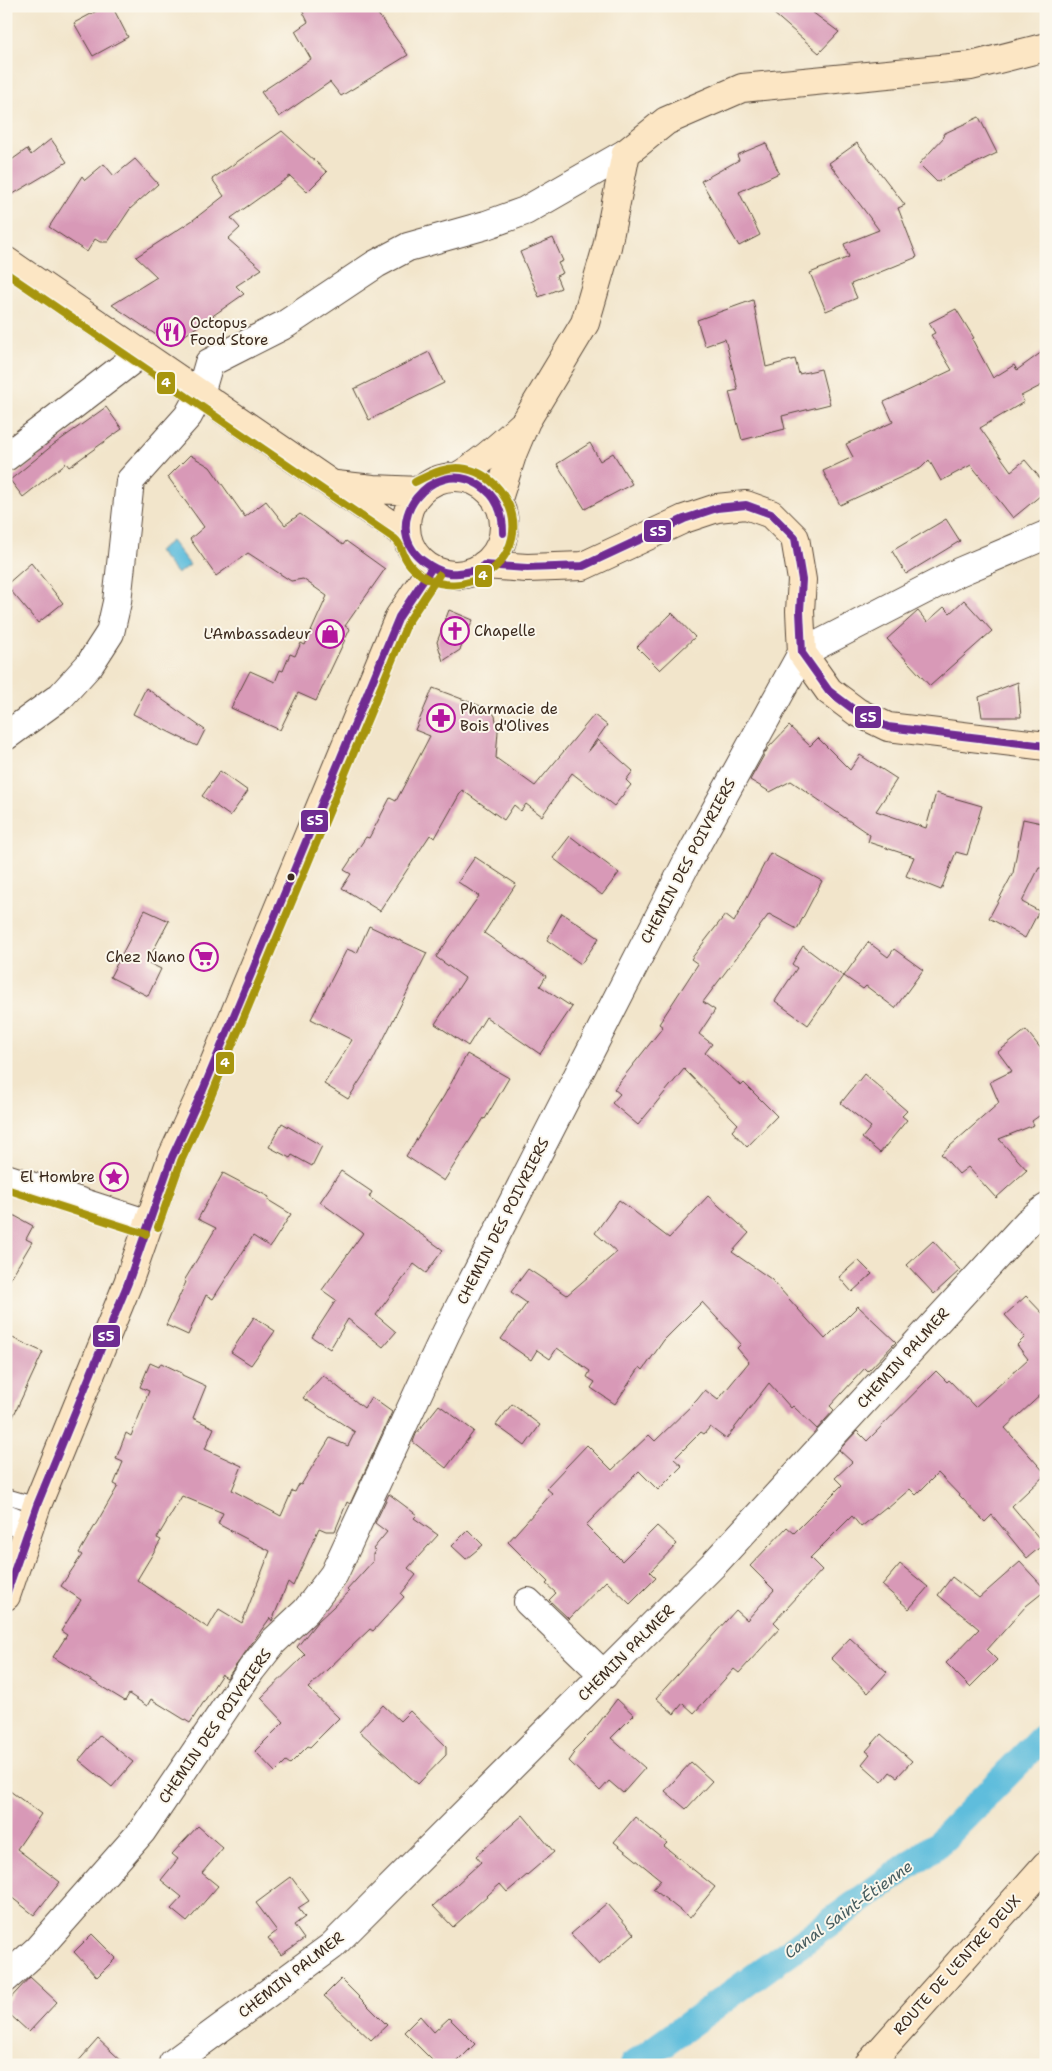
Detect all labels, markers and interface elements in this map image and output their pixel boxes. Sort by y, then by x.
place label: Octopus Food Store [190,313,269,350]
restaurant icon: Octopus Food Store [156,317,186,347]
line badge: 4 [156,371,176,395]
text: 4 [161,373,171,391]
line badge: S5 [643,519,672,543]
text: S5 [650,522,667,540]
line badge: 4 [474,564,493,588]
text: 4 [478,566,488,584]
church icon: Chapelle [440,616,470,646]
shop icon: L'Ambassadeur [315,619,345,649]
place label: Chapelle [474,621,536,641]
place label: L'Ambassadeur [203,624,311,644]
place label: Pharmacie de Bois d'Olives [460,699,558,736]
pharmacy icon: Pharmacie de Bois d'Olives [426,703,456,733]
line badge: S5 [854,705,882,729]
text: S5 [860,708,877,726]
street label: CHEMIN DES POIVRIERS [636,775,740,947]
line badge: S5 [300,809,329,833]
text: S5 [307,811,324,829]
unlabelled marker [286,872,296,882]
supermarket icon: Chez Nano [189,942,219,972]
place label: Chez Nano [106,947,185,967]
line badge: 4 [215,1051,235,1075]
text: 4 [220,1053,230,1071]
street label: CHEMIN DES POIVRIERS [452,1134,554,1308]
place icon: El Hombre [99,1162,129,1192]
place label: El Hombre [20,1167,95,1187]
street label: CHEMIN PALMER [852,1303,954,1413]
line badge: S5 [92,1324,121,1348]
text: S5 [98,1327,115,1345]
street label: CHEMIN PALMER [573,1600,679,1706]
street label: CHEMIN DES POIVRIERS [154,1645,276,1807]
water label: Canal Saint-Étienne [780,1856,917,1963]
street label: ROUTE DE L'ENTRE DEUX [889,1891,1025,2039]
street label: CHEMIN PALMER [234,1927,348,2023]

